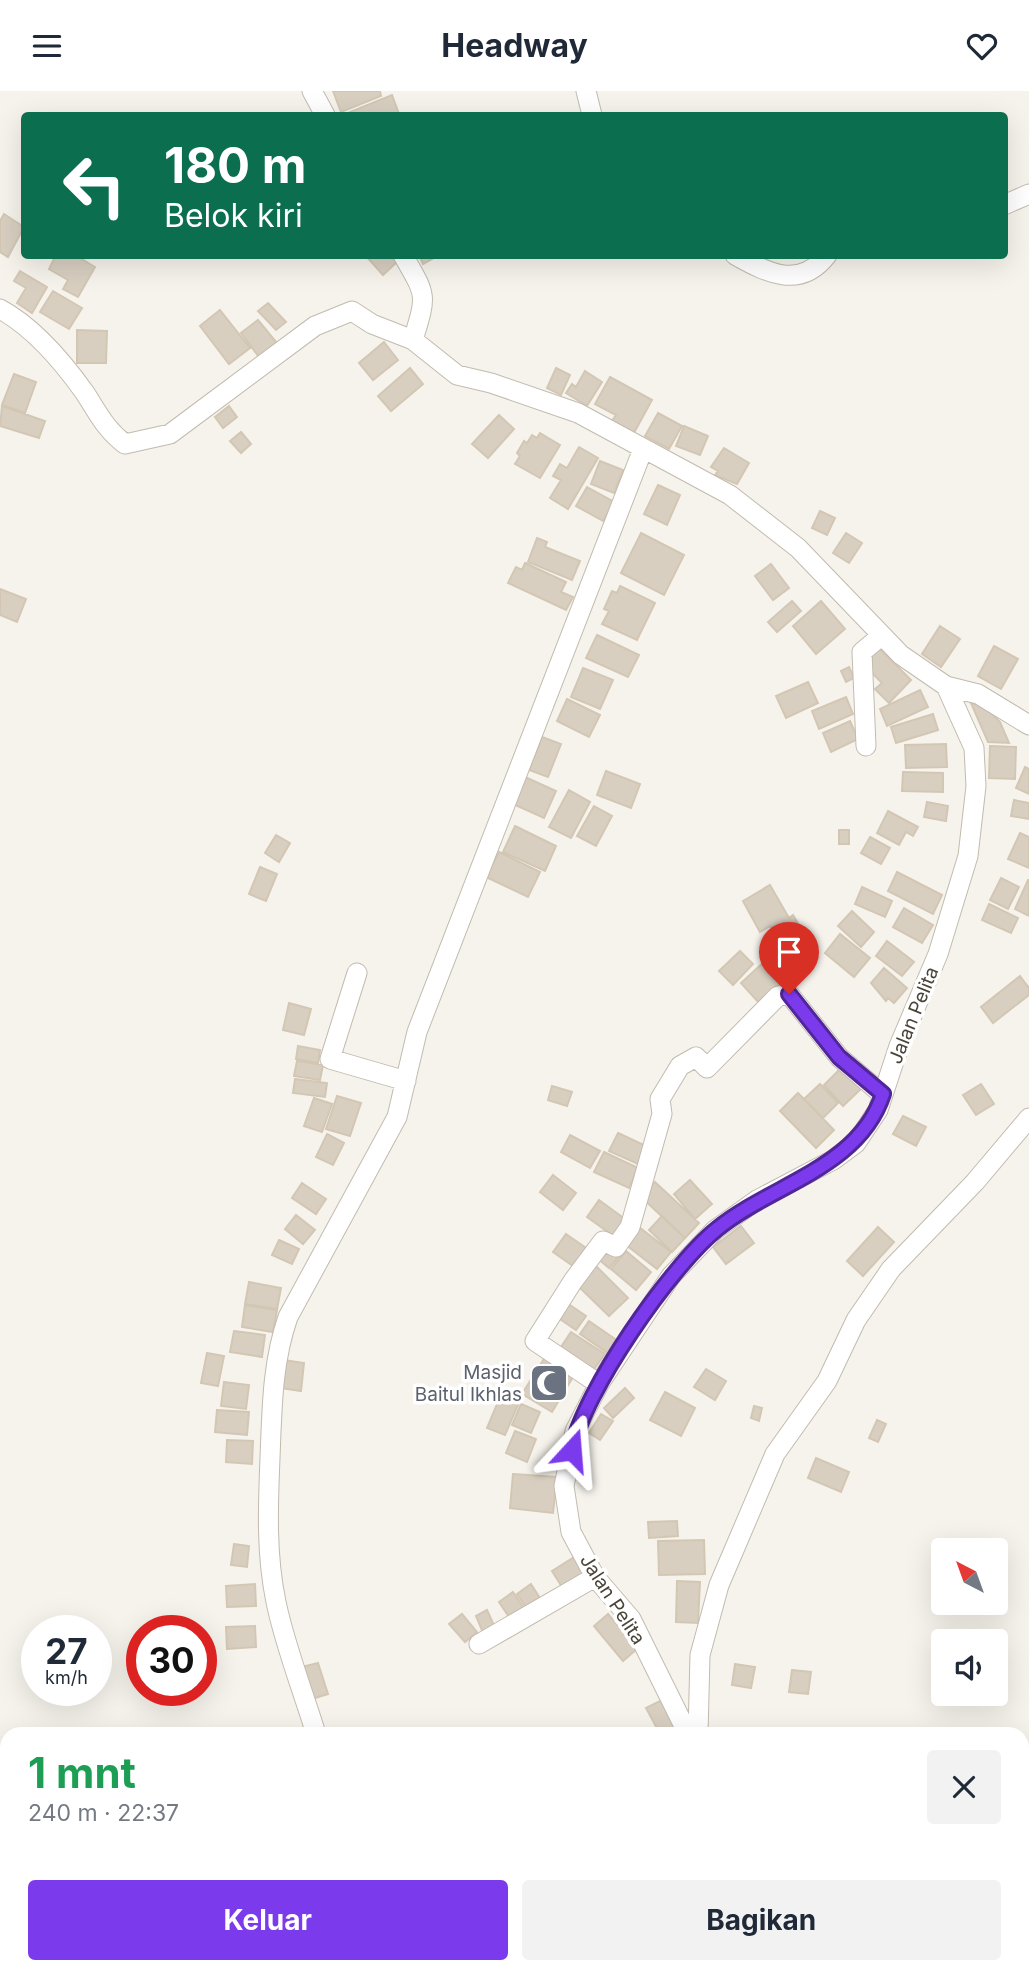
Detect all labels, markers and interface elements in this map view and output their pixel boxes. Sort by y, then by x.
text: Headway [441,26,588,65]
icon: menu [28,27,66,65]
icon: heart [963,27,1001,65]
text: 180 m [164,136,306,195]
icon: left [49,140,140,231]
text: Belok kiri [164,196,303,235]
pin [759,922,819,994]
icon: arrive [770,933,808,971]
street label: Jalan Pelita [884,963,943,1067]
place label: Masjid Baitul Ikhlas [415,1361,522,1406]
mosque icon: Masjid Baitul Ikhlas [528,1362,570,1404]
position arrow [535,1413,609,1487]
north arrow [931,1538,1008,1615]
map controls [931,1538,1008,1706]
street label: Jalan Pelita [575,1550,650,1649]
speed limit sign: 30 [126,1615,217,1706]
button: sound [931,1629,1008,1706]
text: 27 [45,1630,88,1672]
text: km/h [45,1667,88,1688]
text: 1 mnt [28,1747,136,1798]
button: close [927,1750,1001,1824]
text: 240 m · 22:37 [28,1799,179,1827]
button: Keluar [28,1880,508,1960]
button: Bagikan [522,1880,1001,1960]

